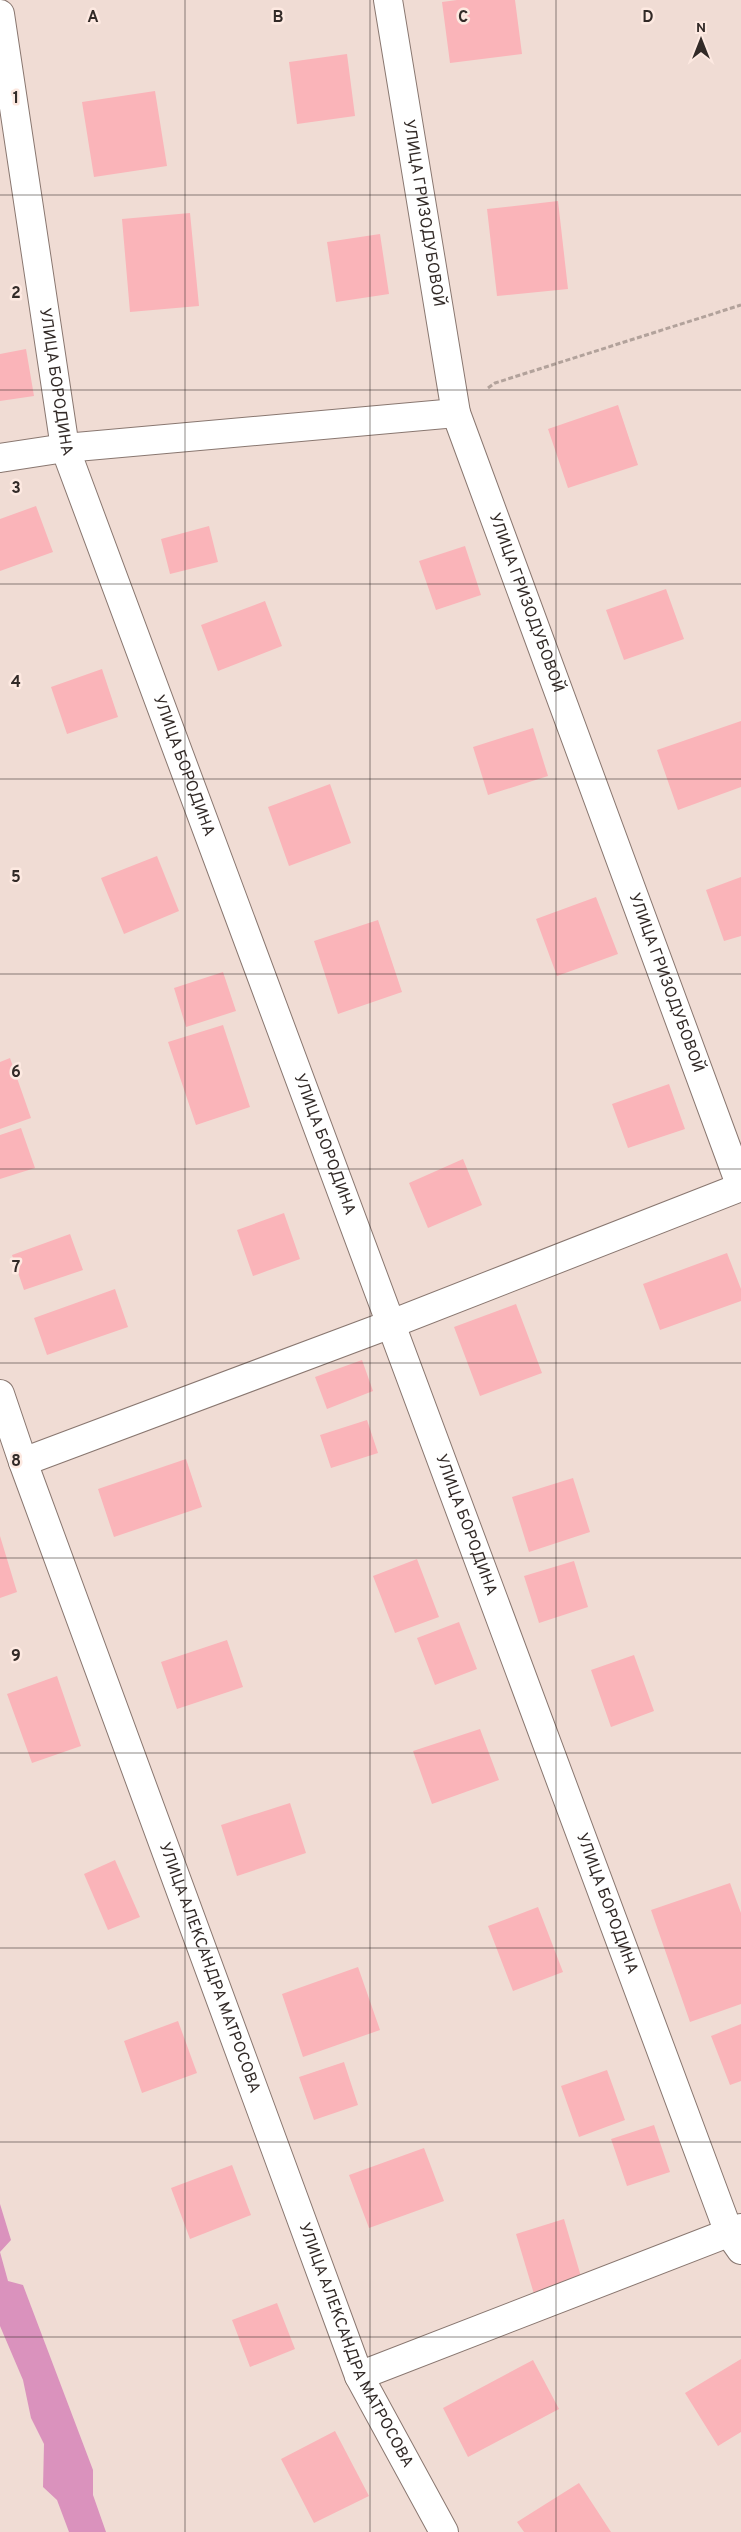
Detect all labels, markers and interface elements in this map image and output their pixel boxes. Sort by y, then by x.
text: A [87,8,99,28]
text: B [272,8,284,28]
text: C [458,8,468,28]
text: D [642,8,654,28]
north arrow [676,15,726,65]
text: N [696,20,706,37]
text: 1 [13,89,19,109]
street label: УЛИЦА ГРИЗОДУБОВОЙ [398,118,450,308]
text: 2 [11,284,21,304]
street label: УЛИЦА БОРОДИНА [34,307,77,459]
text: 3 [11,479,21,499]
street label: УЛИЦА ГРИЗОДУБОВОЙ [484,510,570,695]
text: 4 [11,673,21,693]
street label: УЛИЦА БОРОДИНА [148,692,219,839]
text: 5 [11,868,21,888]
street label: УЛИЦА ГРИЗОДУБОВОЙ [624,891,710,1076]
text: 6 [11,1063,21,1083]
street label: УЛИЦА БОРОДИНА [289,1071,360,1218]
text: 7 [12,1258,20,1278]
text: 8 [11,1452,21,1472]
street label: УЛИЦА БОРОДИНА [430,1452,501,1599]
text: 9 [11,1647,21,1667]
street label: УЛИЦА БОРОДИНА [571,1830,642,1977]
street label: УЛИЦА АЛЕКСАНДРА МАТРОСОВА [154,1840,264,2096]
street label: УЛИЦА АЛЕКСАНДРА МАТРОСОВА [294,2220,417,2471]

